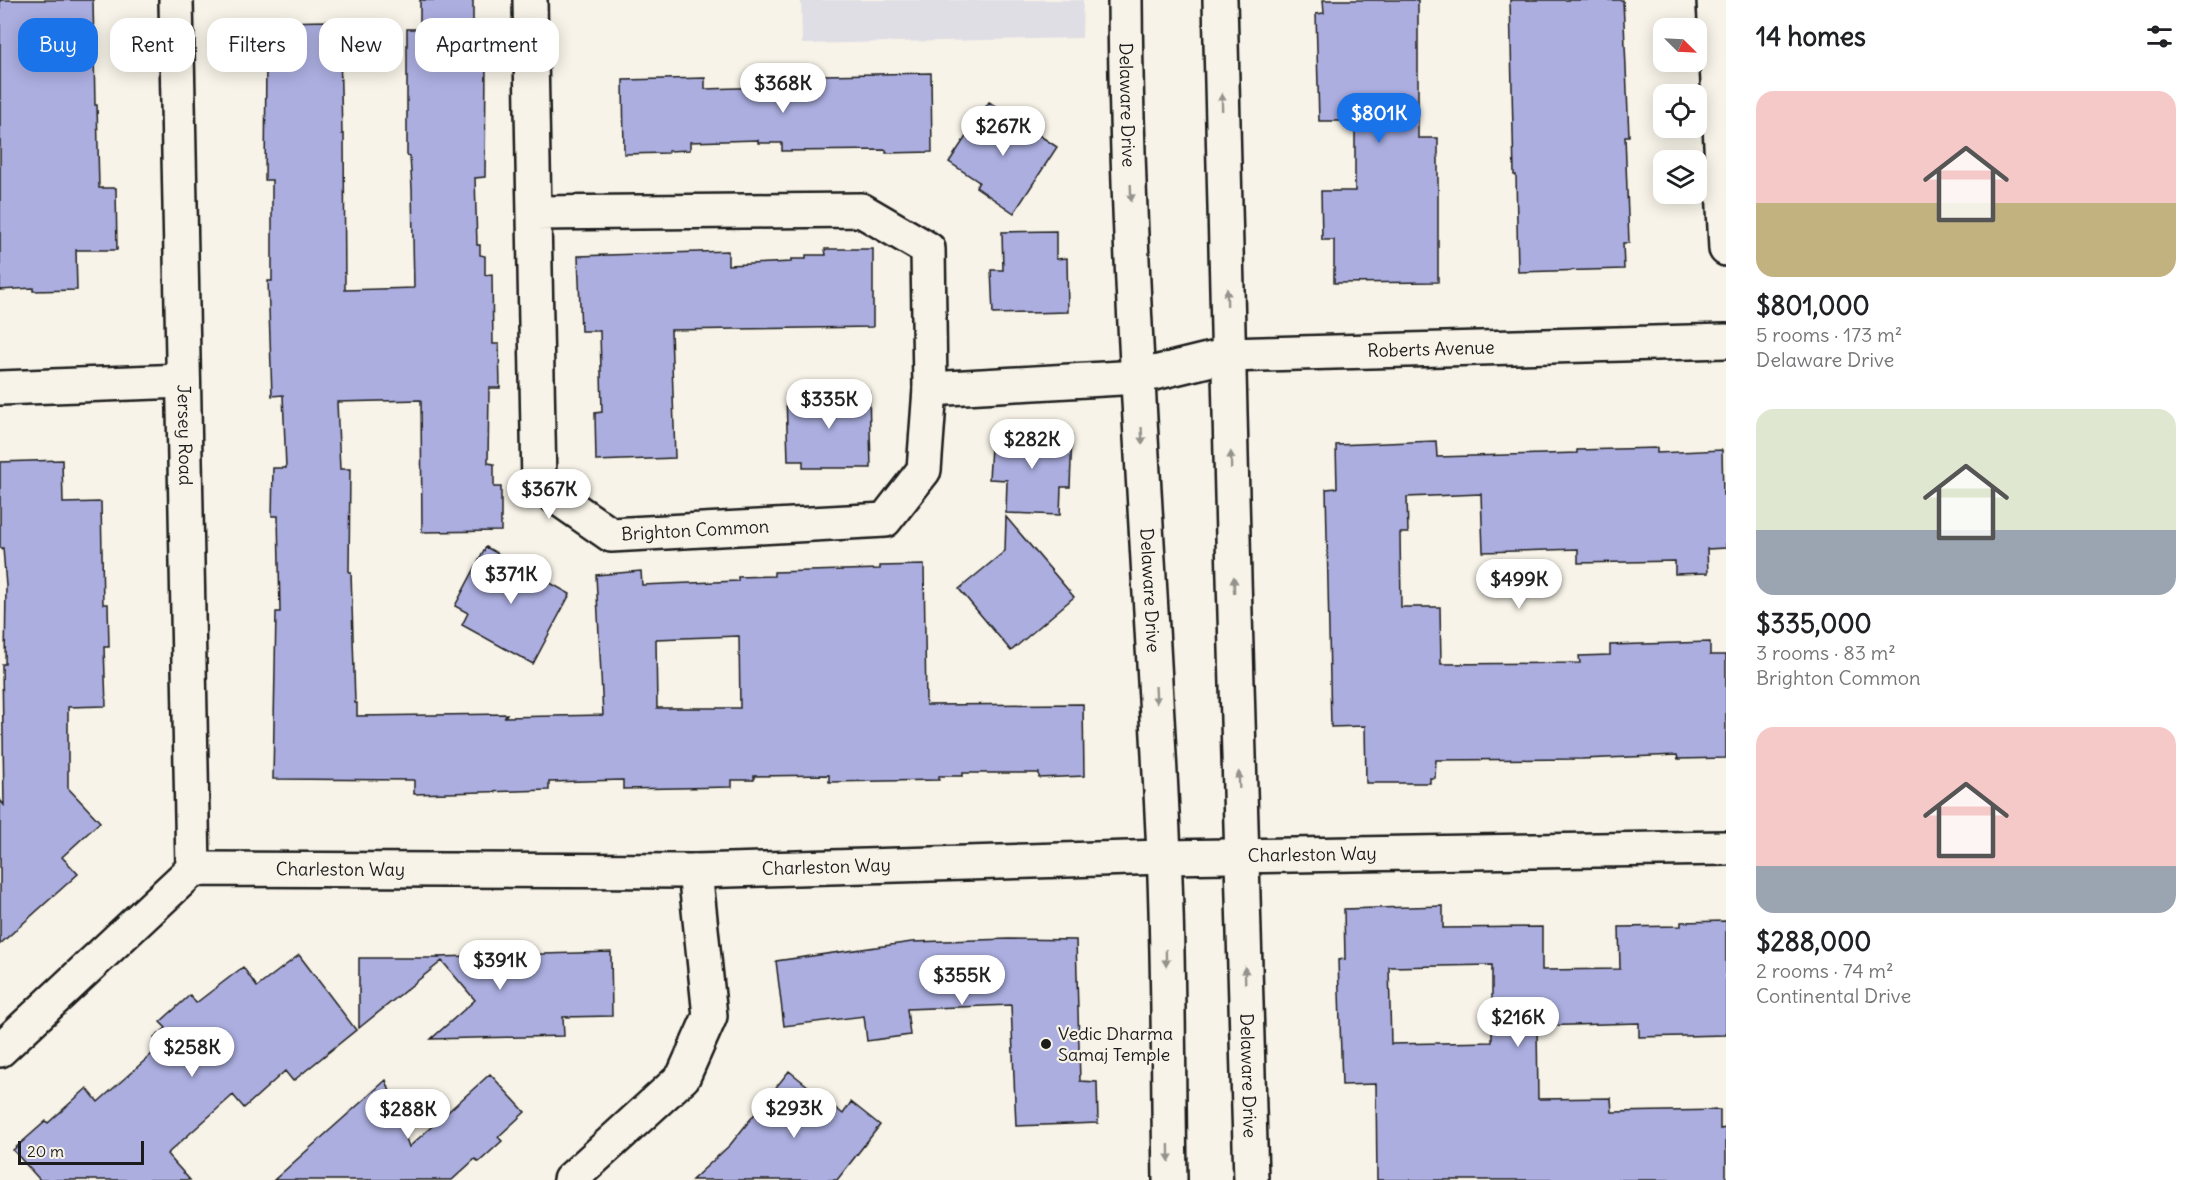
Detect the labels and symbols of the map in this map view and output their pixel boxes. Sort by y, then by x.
north arrow [1653,18,1707,72]
street label: Delaware Drive [1114,42,1140,168]
pin: $368K [741,63,825,114]
one-way arrow [1217,92,1227,111]
pin: $801K [1337,93,1421,144]
pin: $267K [961,106,1045,157]
one-way arrow [1126,183,1135,202]
one-way arrow [1222,287,1232,306]
street label: Roberts Avenue [1367,336,1495,362]
pin: $335K [787,379,871,430]
street label: Jersey Road [173,384,198,486]
pin: $282K [990,419,1074,470]
one-way arrow [1137,426,1146,445]
one-way arrow [1226,451,1235,470]
pin: $367K [507,469,591,520]
street label: Brighton Common [620,514,770,545]
street label: Delaware Drive [1135,527,1165,653]
pin: $371K [469,554,553,605]
pin: $499K [1477,559,1561,610]
one-way arrow [1229,575,1238,594]
one-way arrow [1151,686,1160,705]
one-way arrow [1234,770,1244,789]
street label: Charleston Way [1247,842,1377,867]
street label: Charleston Way [762,853,891,880]
street label: Charleston Way [276,857,405,881]
pin: $391K [458,940,542,991]
one-way arrow [1161,949,1171,968]
pin: $355K [920,955,1004,1006]
one-way arrow [1240,965,1250,984]
pin: $216K [1476,997,1560,1048]
street label: Delaware Drive [1235,1013,1262,1138]
place label: Vedic Dharma Samaj Temple [1058,1022,1173,1066]
pin: $258K [150,1027,234,1078]
marker: Vedic Dharma Samaj Temple [1039,1037,1053,1051]
pin: $293K [752,1088,836,1139]
pin: $288K [366,1089,450,1140]
scale bar [18,1138,144,1166]
one-way arrow [1165,1144,1174,1163]

